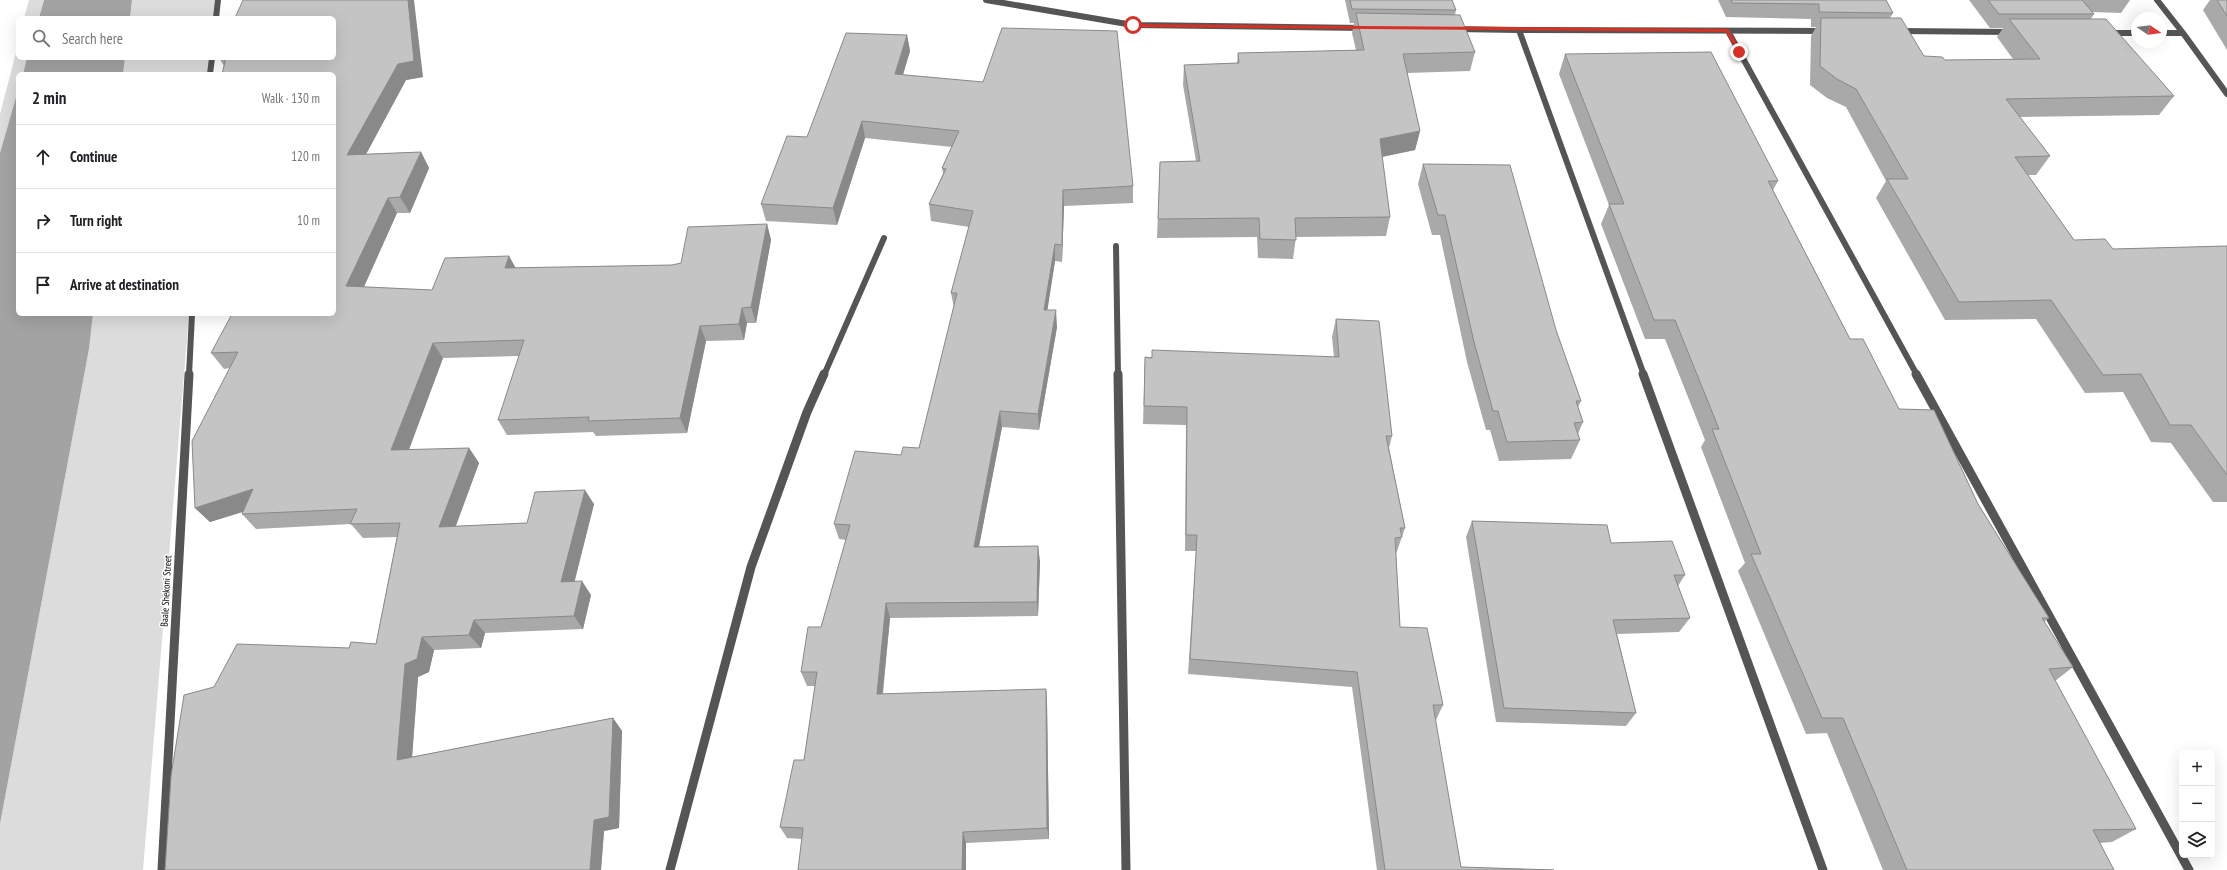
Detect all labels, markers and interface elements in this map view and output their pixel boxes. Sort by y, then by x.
north arrow [2131,12,2167,48]
search box [16,16,336,60]
route start [1124,16,1142,34]
icon: search [30,27,52,49]
text: Search here [62,29,123,48]
route end [1730,43,1748,61]
text: 2 min [32,87,66,109]
text: Walk · 130 m [262,90,320,107]
icon: ahead [32,146,54,168]
text: Continue [70,147,117,166]
text: 120 m [291,148,320,165]
icon: right [32,210,54,232]
text: Turn right [70,211,122,230]
text: 10 m [297,212,320,229]
icon: arrive [32,274,54,296]
text: Arrive at destination [70,275,179,294]
street label: Baale Shekoni Street [158,555,174,627]
map controls [2179,750,2215,858]
button: + [2179,750,2215,786]
button: − [2179,786,2215,822]
button: layers [2179,822,2215,858]

